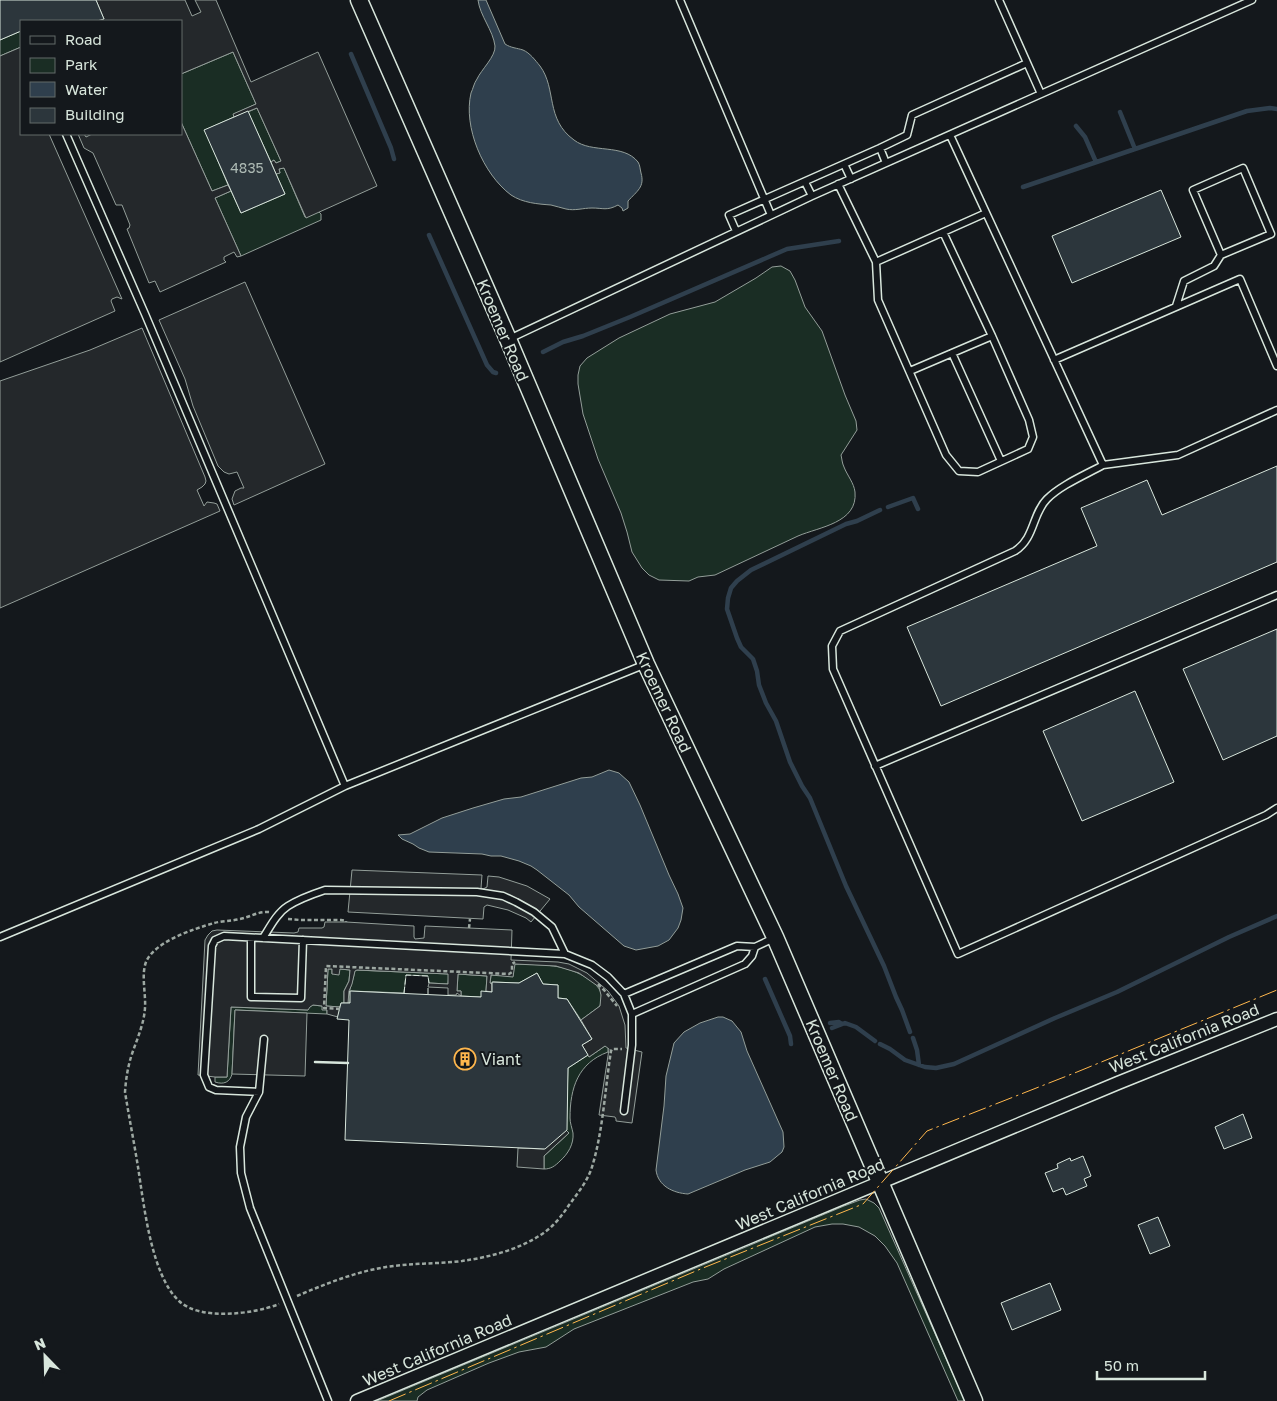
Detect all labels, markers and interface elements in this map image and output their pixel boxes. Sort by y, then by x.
legend [20,20,182,135]
text: Road [65,30,102,48]
text: Park [65,55,98,73]
text: Water [65,80,108,98]
text: Building [65,105,125,123]
house number: 4835 [230,159,264,176]
street label: Kroemer Road [473,276,533,384]
street label: Kroemer Road [632,648,696,756]
street label: West California Road [1106,999,1262,1077]
street label: Kroemer Road [802,1016,862,1124]
building icon: Viant [453,1047,477,1071]
place label: Viant [481,1049,521,1069]
street label: West California Road [732,1154,888,1234]
street label: West California Road [359,1310,515,1390]
north arrow [20,1331,70,1381]
text: N [32,1334,48,1353]
scale bar [1097,1348,1204,1380]
text: 50 m [1104,1356,1139,1374]

